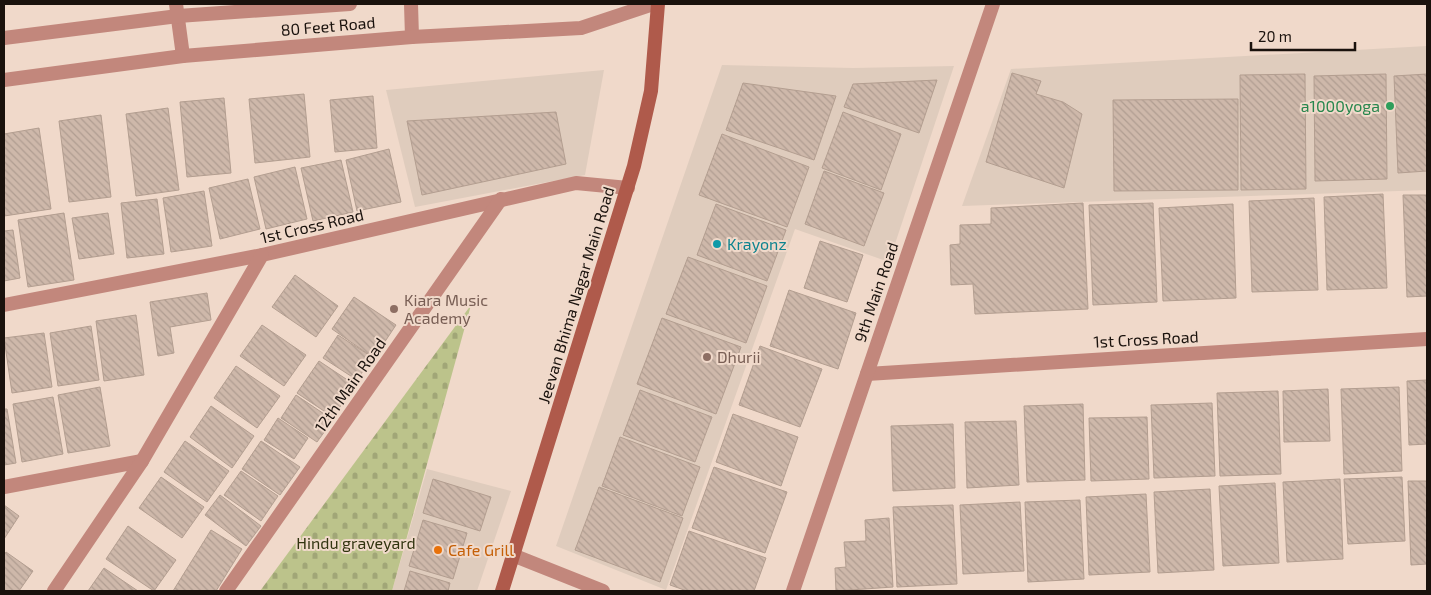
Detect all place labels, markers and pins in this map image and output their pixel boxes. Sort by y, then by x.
place label: a1000yoga [1301,96,1380,115]
marker: a1000yoga [1384,100,1396,112]
place label: Krayonz [727,234,787,253]
marker: Krayonz [711,238,723,250]
place label: Kiara Music Academy [404,290,488,327]
marker: Kiara Music Academy [388,303,400,315]
place label: Dhurii [717,347,760,366]
marker: Dhurii [701,351,713,363]
place label: Cafe Grill [448,540,514,559]
marker: Cafe Grill [432,544,444,556]

